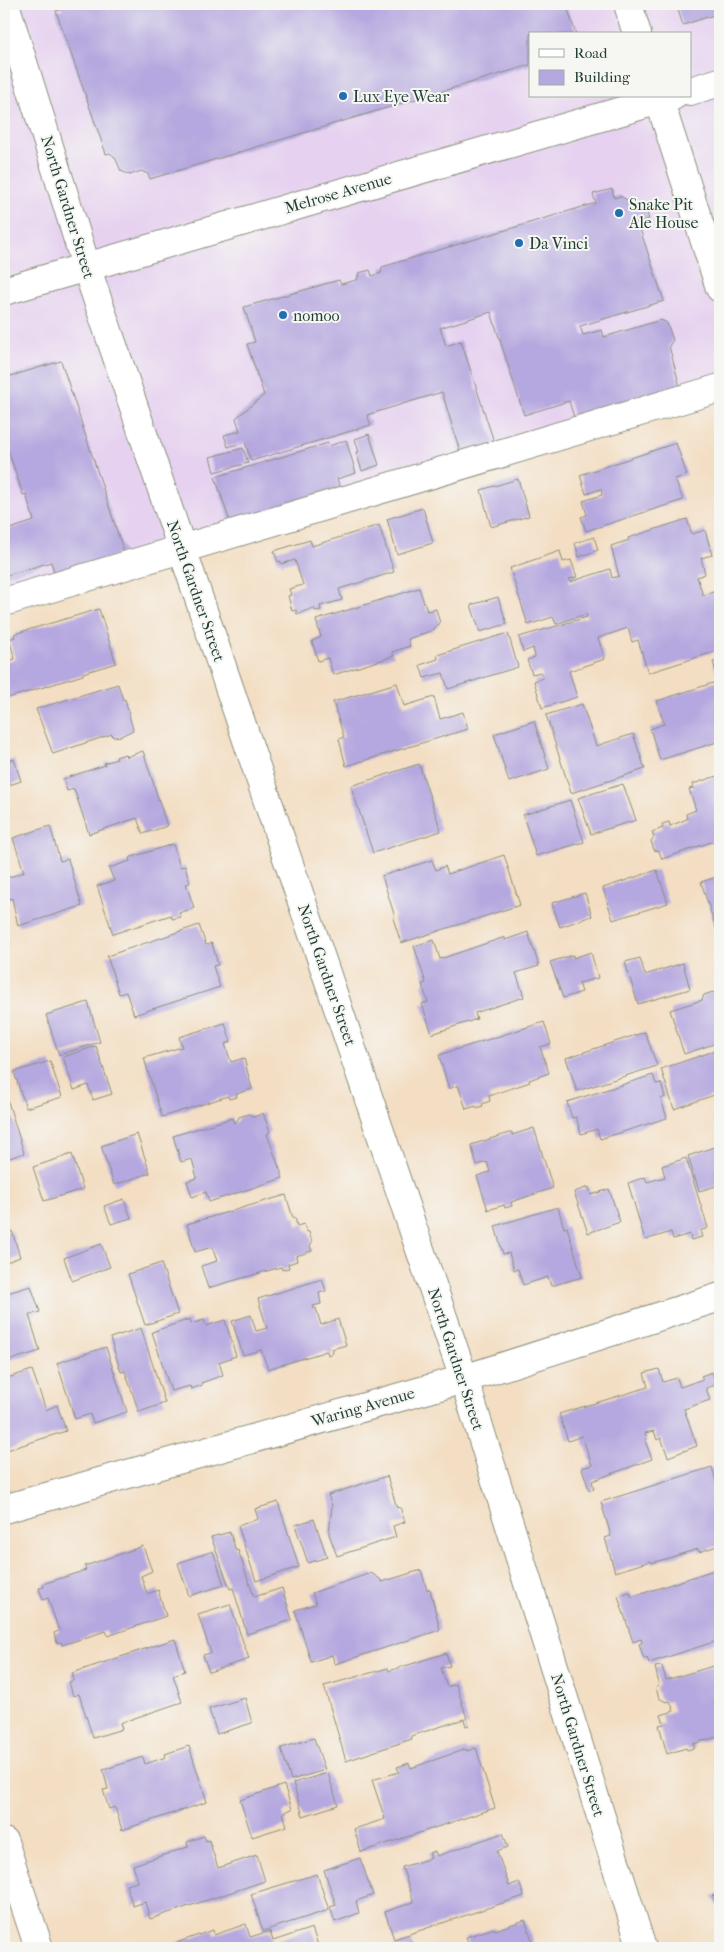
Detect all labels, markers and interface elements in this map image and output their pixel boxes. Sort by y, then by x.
legend [529,32,692,98]
text: Road [574,44,608,62]
text: Building [574,68,631,86]
place label: Lux Eye Wear [353,87,449,106]
marker: Lux Eye Wear [337,90,349,102]
street label: North Gardner Street [37,133,99,281]
street label: Melrose Avenue [282,169,394,217]
place label: Snake Pit Ale House [628,195,698,232]
marker: Snake Pit Ale House [613,207,625,219]
place label: Da Vinci [529,234,588,253]
marker: Da Vinci [513,237,525,249]
place label: nomoo [293,306,340,325]
marker: nomoo [277,309,289,321]
street label: North Gardner Street [163,518,229,665]
street label: North Gardner Street [294,902,360,1049]
street label: North Gardner Street [424,1285,488,1433]
street label: Waring Avenue [308,1383,417,1431]
street label: North Gardner Street [547,1671,609,1819]

